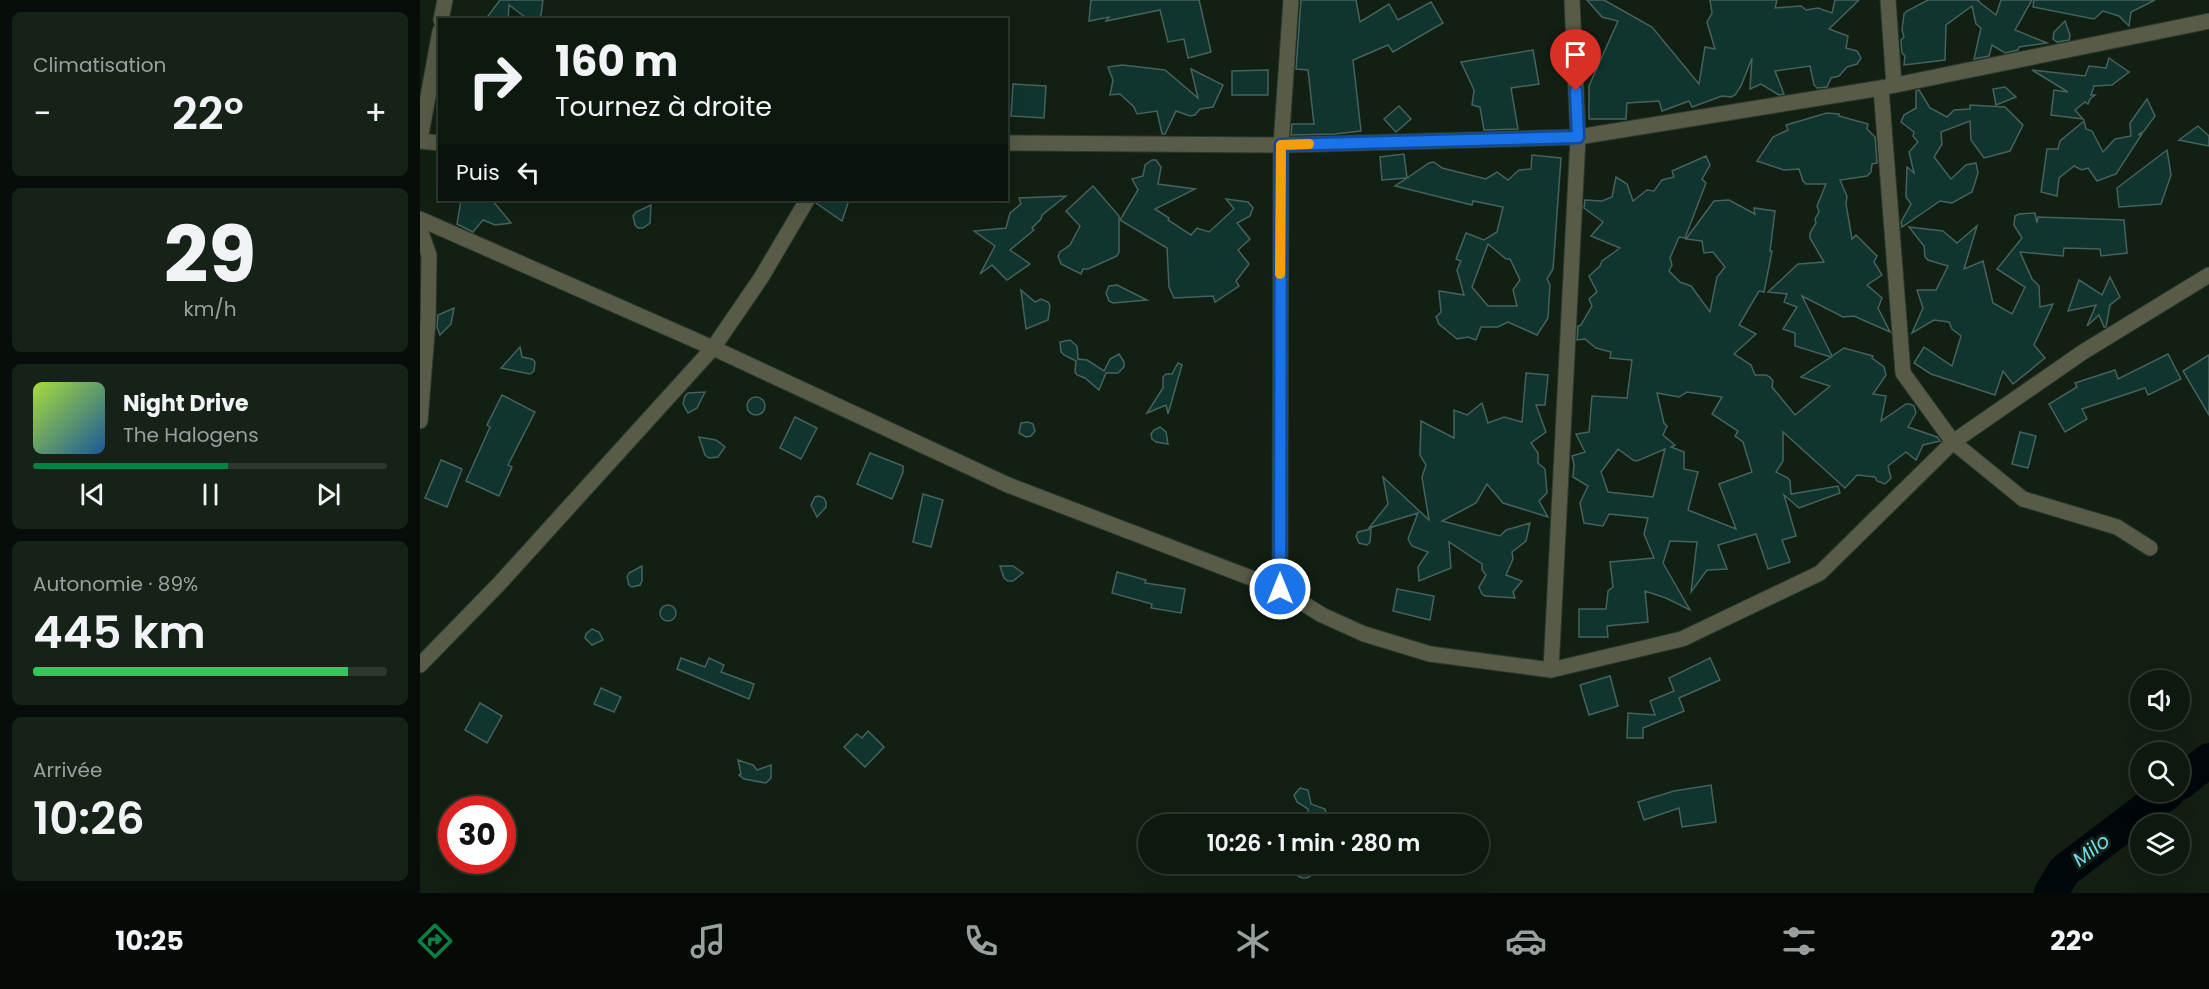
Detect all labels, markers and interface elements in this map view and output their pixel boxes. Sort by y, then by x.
pin [1550,29,1601,91]
text: 160 m [555,32,678,91]
icon: arrive [1559,38,1592,71]
icon: right [456,42,534,120]
text: Climatisation [33,51,166,79]
text: 22° [172,82,244,145]
text: Tournez à droite [555,88,772,125]
text: − [33,90,51,137]
text: + [364,90,387,137]
icon: left [512,156,545,189]
text: Puis [456,157,500,188]
text: 29 [164,200,256,309]
text: km/h [183,295,237,323]
text: Night Drive [123,388,249,419]
text: The Halogens [123,421,259,449]
icon: previous [76,478,109,511]
icon: pause [194,478,227,511]
icon: next [312,478,345,511]
position arrow [1248,557,1312,621]
text: Autonomie · 89% [33,570,198,598]
text: 445 km [33,601,206,664]
map controls [2130,670,2190,874]
button: sound [2130,670,2190,730]
button: search [2130,742,2190,802]
text: Arrivée [33,756,102,784]
text: 10:26 [33,787,145,850]
speed limit sign: 30 [438,796,516,874]
button: layers [2130,814,2190,874]
water label: Milo [2067,827,2115,873]
text: 10:26 · 1 min · 280 m [1207,828,1420,859]
icon: directions [414,920,456,962]
icon: music [687,920,729,962]
icon: phone [960,920,1002,962]
icon: climate [1232,920,1274,962]
icon: car [1505,920,1547,962]
icon: filters [1778,920,1820,962]
text: 10:25 [115,922,184,959]
text: 22° [2050,922,2094,959]

